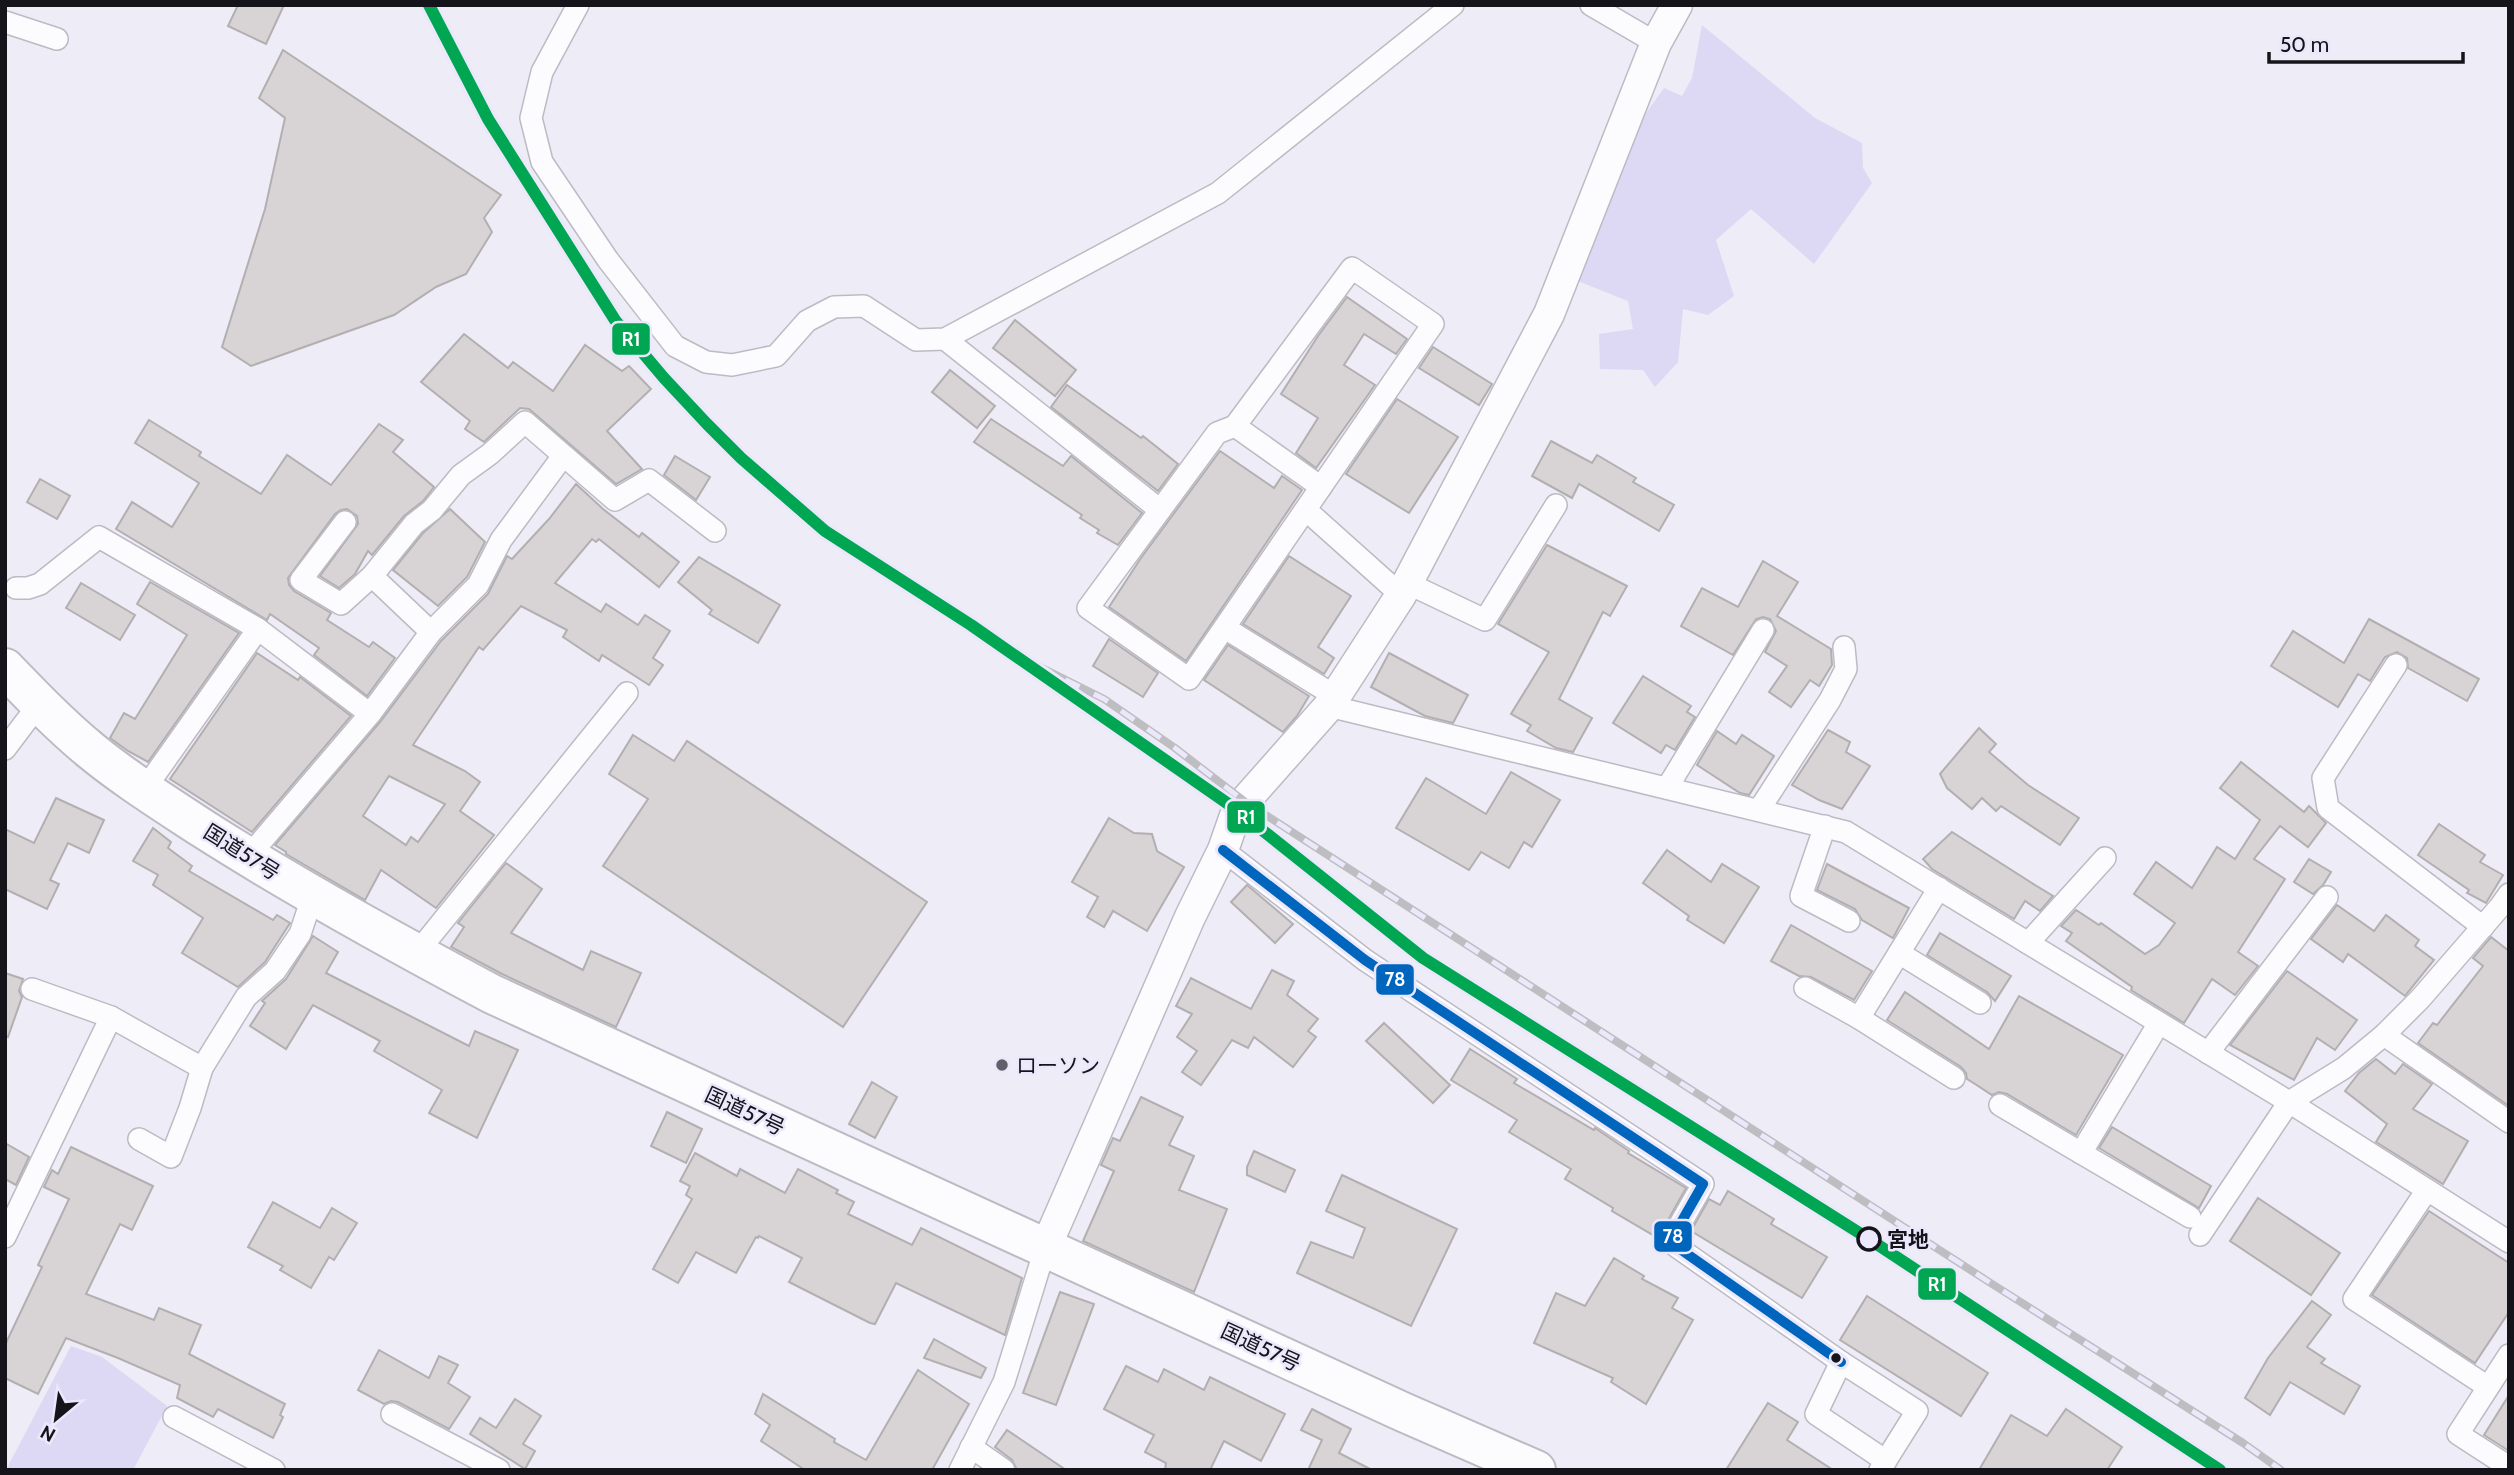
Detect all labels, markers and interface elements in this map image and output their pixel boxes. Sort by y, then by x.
scale bar [2269,21,2463,65]
text: 50 m [2280,32,2329,57]
line badge: R1 [611,322,651,356]
text: R1 [622,328,640,351]
line badge: R1 [1226,800,1266,834]
text: R1 [1237,806,1255,829]
street label: 国道57号 [199,819,285,885]
line badge: 78 [1375,963,1415,996]
text: 78 [1384,968,1406,991]
place label: ローソン [1016,1053,1100,1078]
marker: ローソン [994,1057,1010,1073]
street label: 国道57号 [701,1082,789,1140]
line badge: 78 [1653,1220,1693,1253]
text: 78 [1662,1225,1684,1248]
marker: 宮地 [1857,1227,1881,1251]
place label: 宮地 [1887,1227,1929,1252]
line badge: R1 [1917,1267,1957,1301]
text: R1 [1928,1273,1946,1296]
street label: 国道57号 [1217,1318,1305,1376]
unlabelled marker [1829,1351,1843,1365]
north arrow [21,1384,91,1454]
text: N [37,1420,59,1447]

